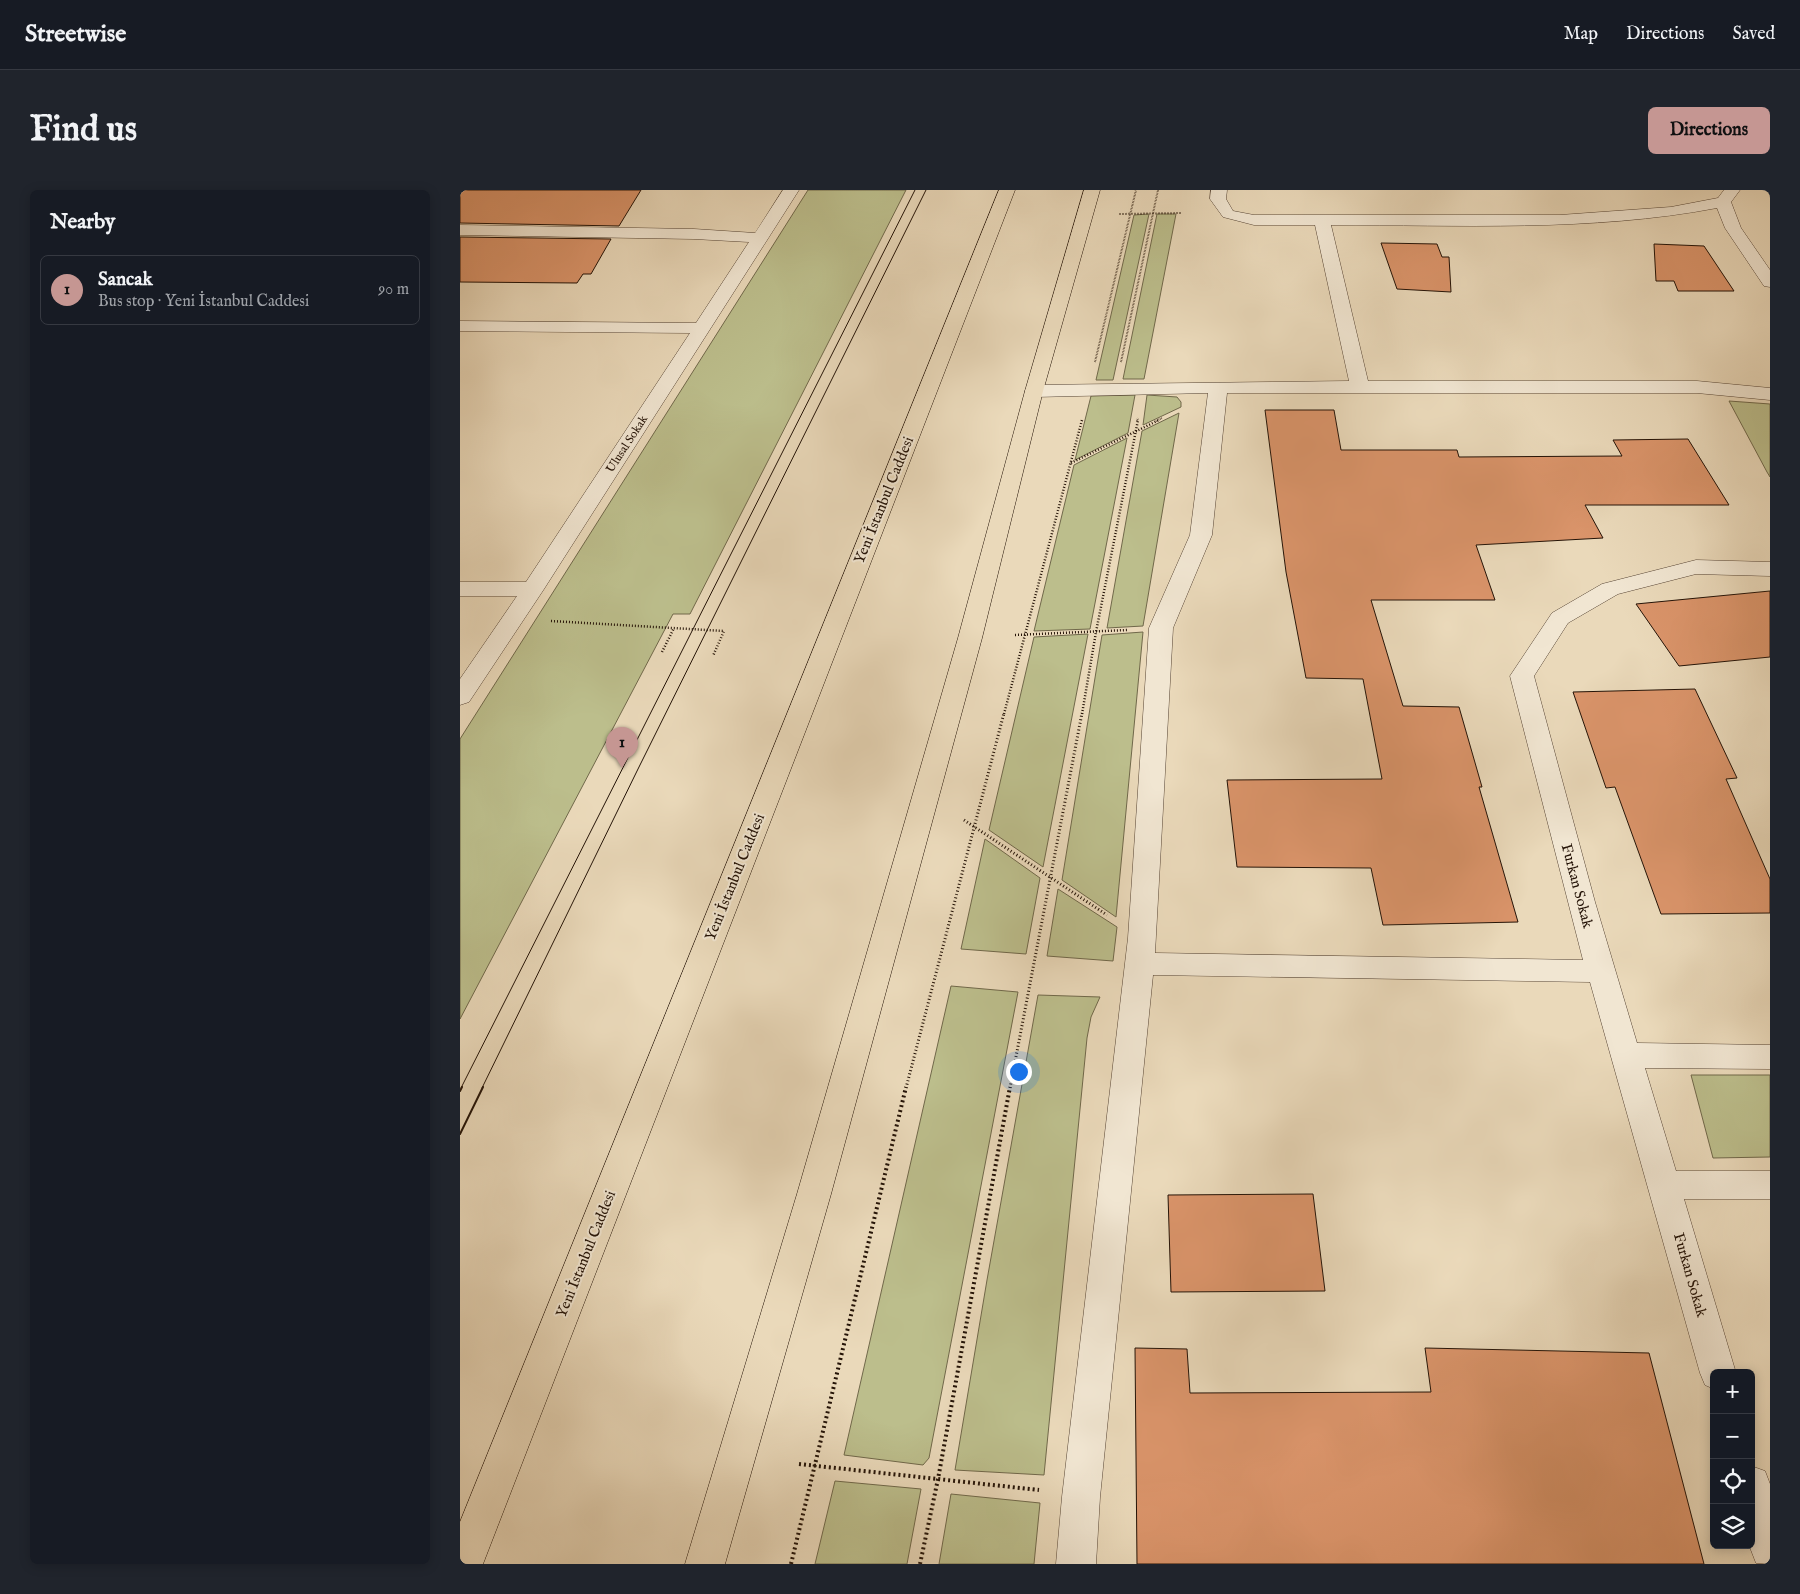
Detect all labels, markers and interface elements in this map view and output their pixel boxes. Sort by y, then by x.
text: Streetwise [25,19,126,50]
text: Map [1564,23,1598,46]
text: Directions [1626,23,1704,46]
text: Saved [1732,23,1775,46]
button: Directions [1648,107,1770,154]
text: Find us [30,108,137,153]
text: Nearby [50,209,115,236]
text: Sancak [98,268,153,292]
text: 1 [64,280,70,300]
text: 90 m [378,280,409,300]
text: Bus stop · Yeni İstanbul Caddesi [98,292,309,312]
street label: Ulusal Sokak [603,412,651,476]
street label: Yeni İstanbul Caddesi [850,434,918,566]
pin: 1 [606,727,638,768]
street label: Yeni İstanbul Caddesi [701,811,769,943]
street label: Furkan Sokak [1557,842,1598,931]
your location [1006,1059,1032,1085]
street label: Yeni İstanbul Caddesi [552,1188,620,1320]
street label: Furkan Sokak [1669,1231,1711,1320]
map controls [1710,1369,1755,1549]
button: + [1710,1369,1755,1414]
button: − [1710,1414,1755,1459]
button: locate [1710,1459,1755,1504]
button: layers [1710,1504,1755,1549]

